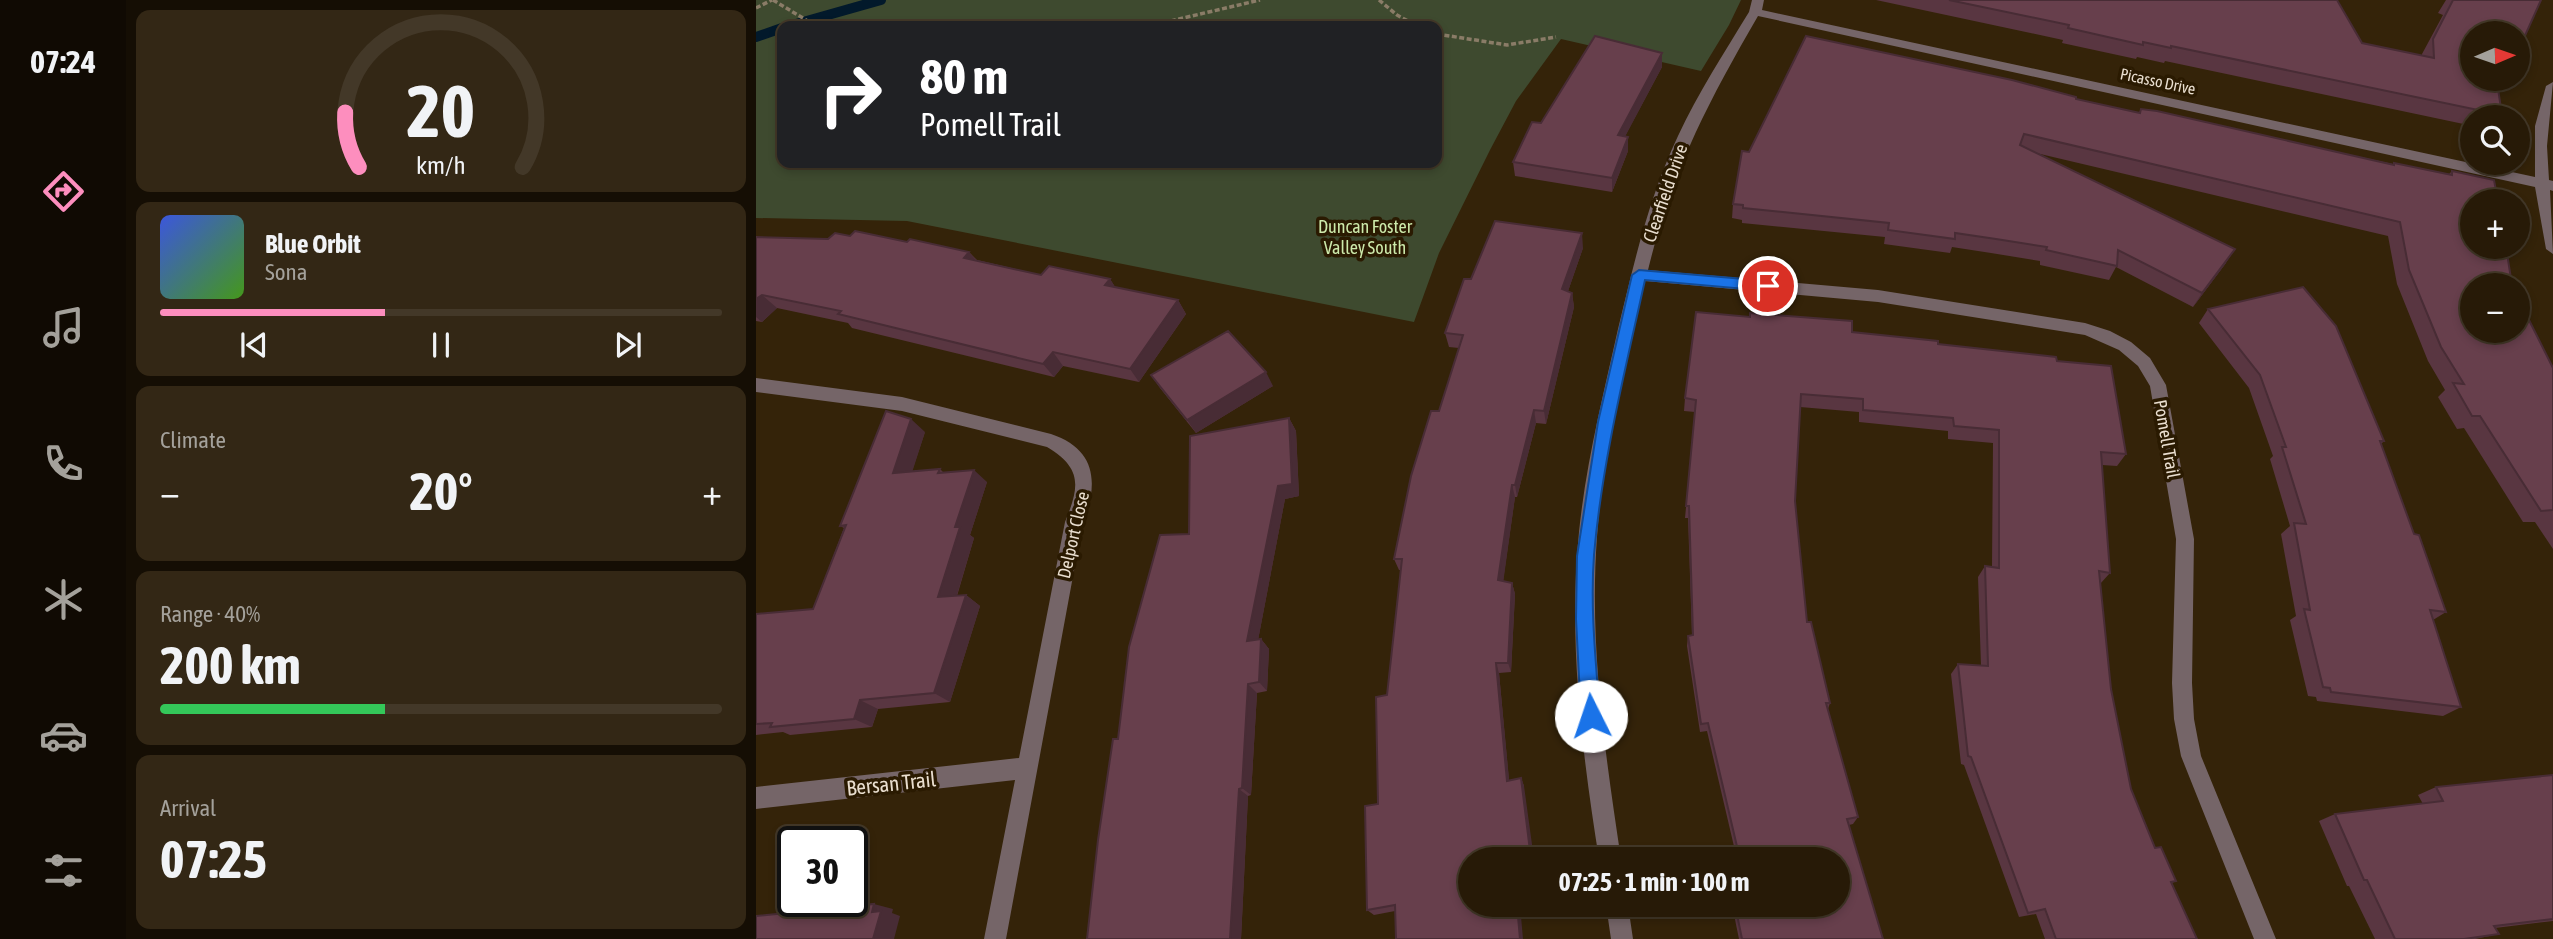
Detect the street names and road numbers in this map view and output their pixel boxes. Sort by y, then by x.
street label: Picasso Drive [2119,64,2197,98]
street label: Clearfield Drive [1638,141,1692,245]
street label: Pomell Trail [2150,398,2184,480]
street label: Delport Close [1053,490,1093,580]
street label: Bersan Trail [845,766,937,800]

